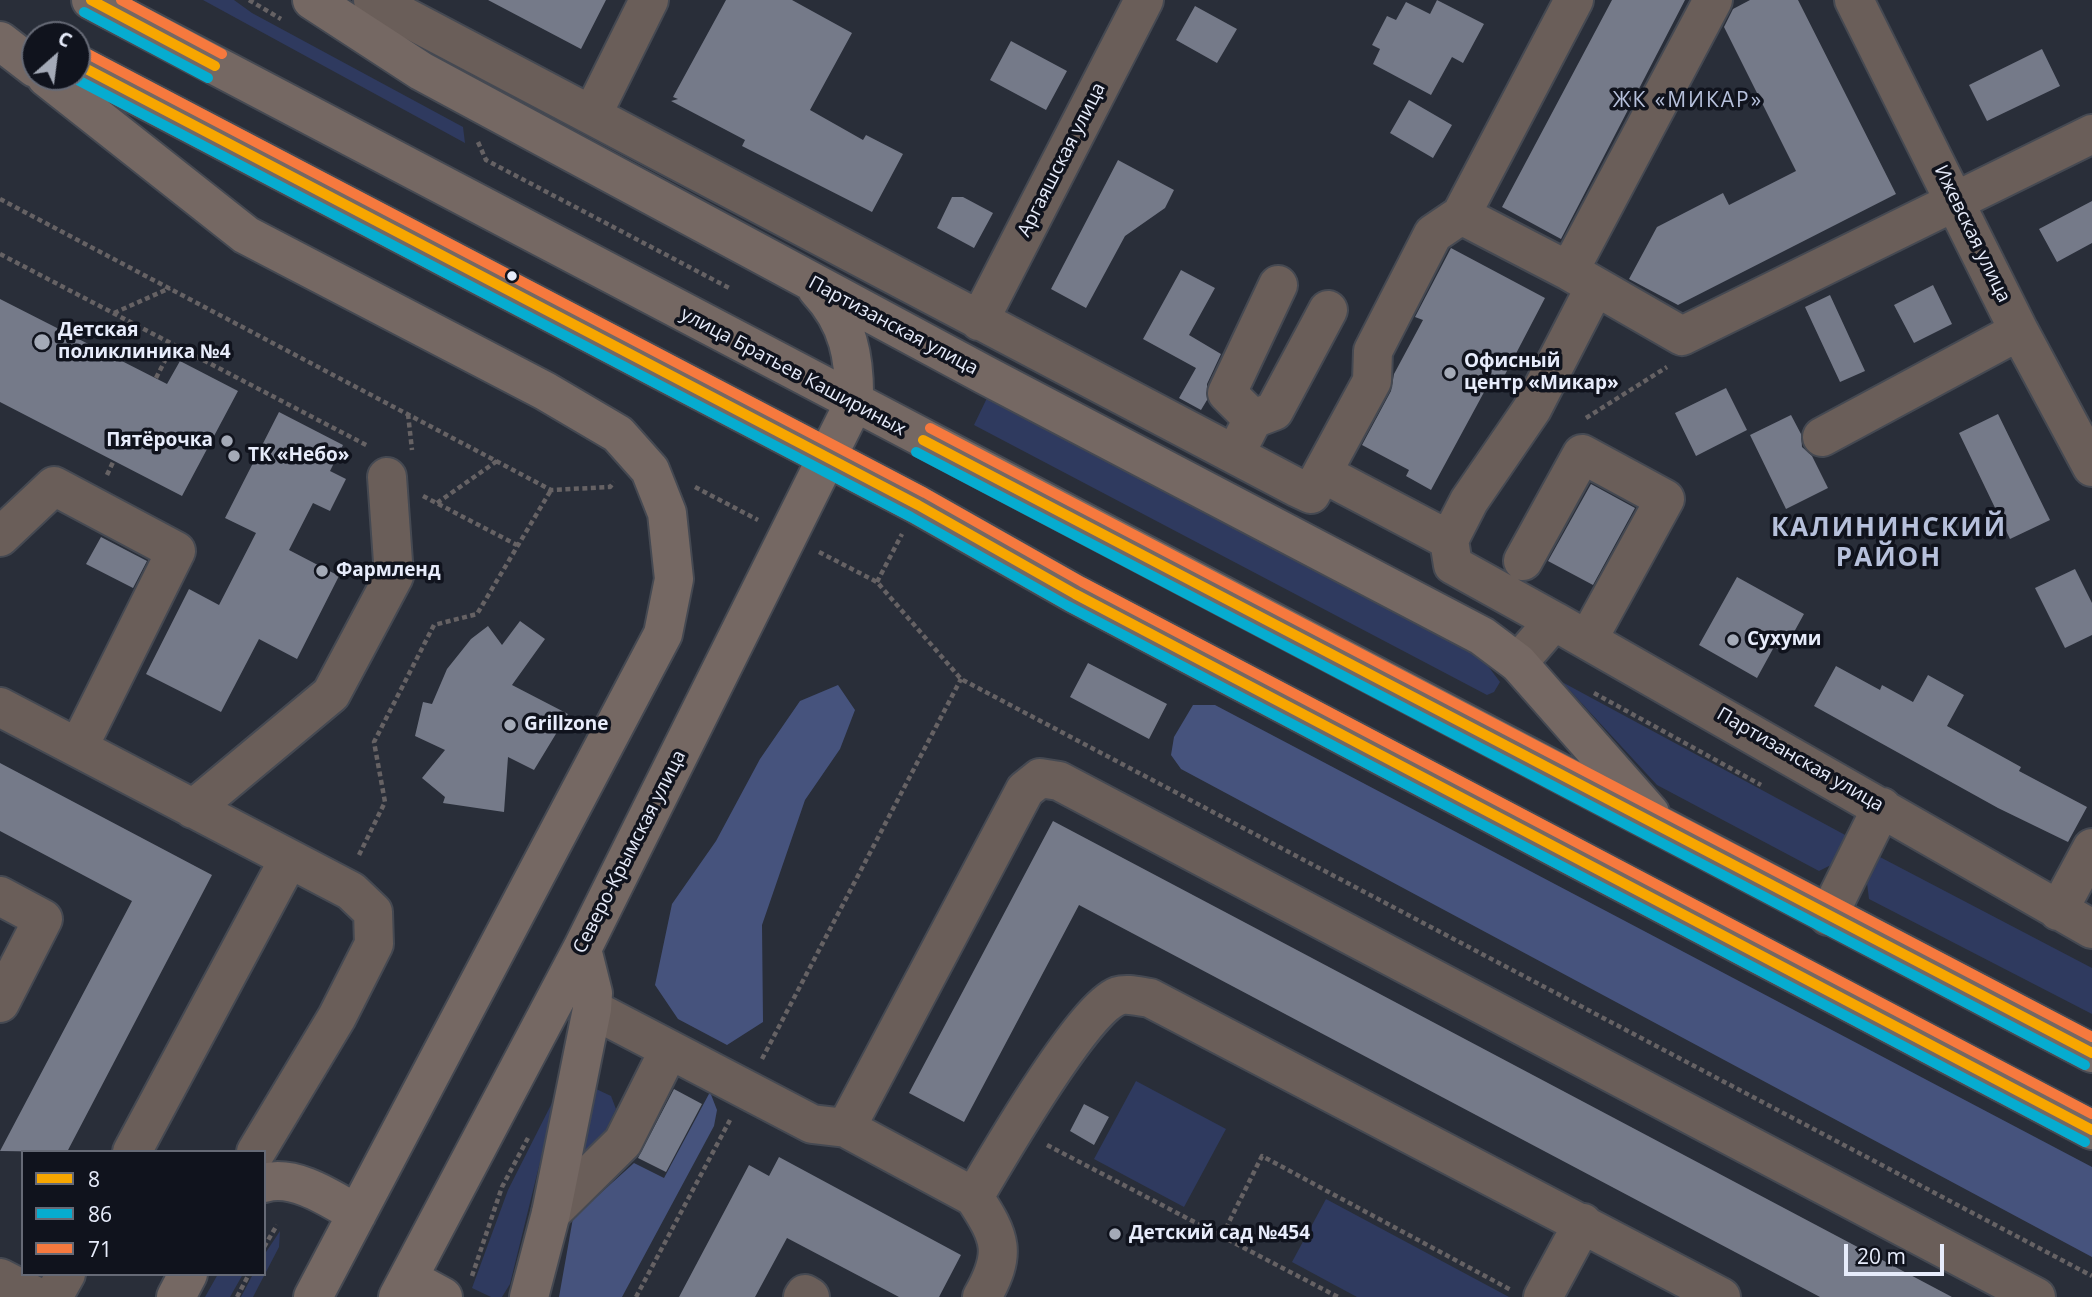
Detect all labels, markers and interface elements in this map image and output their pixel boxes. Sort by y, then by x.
north arrow [21,21,91,91]
text: С [53,25,76,54]
street label: Аргаяшская улица [1013,79,1111,241]
district label: ЖК «МИКАР» [1614,88,1762,114]
street label: Ижевская улица [1929,162,2015,306]
unlabelled marker [505,269,519,283]
street label: Партизанская улица [804,272,982,380]
street label: улица Братьев Кашириных [677,303,909,441]
place label: Детская поликлиника №4 [58,320,231,364]
marker: Детская поликлиника №4 [32,332,52,352]
place label: Офисный центр «Микар» [1464,351,1619,395]
marker: Офисный центр «Микар» [1442,365,1458,381]
place label: Пятёрочка [106,430,213,452]
marker: Пятёрочка [219,433,235,449]
place label: ТК «Небо» [248,445,349,467]
marker: ТК «Небо» [226,448,242,464]
district label: КАЛИНИНСКИЙ РАЙОН [1772,513,2006,574]
place label: Фармленд [336,560,441,582]
marker: Фармленд [314,563,330,579]
place label: Сухуми [1747,629,1821,651]
marker: Сухуми [1725,632,1741,648]
street label: Партизанская улица [1713,703,1887,817]
place label: Grillzone [524,714,609,736]
marker: Grillzone [502,717,518,733]
street label: Северо-Крымская улица [569,747,691,957]
legend [21,1150,266,1276]
text: 8 [88,1165,100,1193]
text: 86 [88,1200,112,1228]
place label: Детский сад №454 [1129,1223,1310,1245]
marker: Детский сад №454 [1107,1226,1123,1242]
scale bar [1847,1230,1947,1274]
text: 71 [88,1235,112,1263]
text: 20 m [1857,1242,1906,1270]

